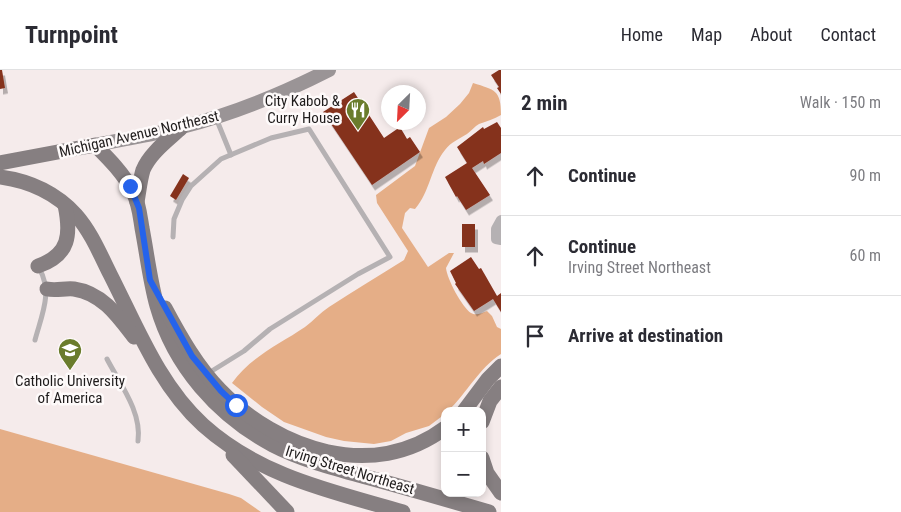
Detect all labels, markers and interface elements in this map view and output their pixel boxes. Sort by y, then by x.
text: Turnpoint [25,21,118,49]
text: Home [621,24,663,45]
text: Map [691,24,722,45]
text: About [750,24,792,45]
text: Contact [820,24,876,45]
north arrow [381,85,426,130]
text: 2 min [521,91,568,115]
place label: City Kabob & Curry House [265,92,341,127]
text: Walk · 150 m [800,93,881,112]
restaurant icon: City Kabob & Curry House [345,97,371,131]
street label: Michigan Avenue Northeast [57,107,221,161]
icon: ahead [521,162,549,190]
text: Continue [568,164,636,187]
text: 90 m [849,166,881,185]
route end [119,175,142,198]
text: Continue [568,235,636,258]
icon: ahead [521,242,549,270]
text: 60 m [849,246,881,265]
text: Irving Street Northeast [568,258,711,277]
icon: arrive [521,322,549,350]
text: Arrive at destination [568,324,723,347]
school or university icon: Catholic University of America [57,337,83,371]
place label: Catholic University of America [15,372,125,407]
route start [225,394,248,417]
map controls [441,407,486,497]
button: + [441,407,486,452]
street label: Irving Street Northeast [283,442,417,498]
button: − [441,452,486,497]

